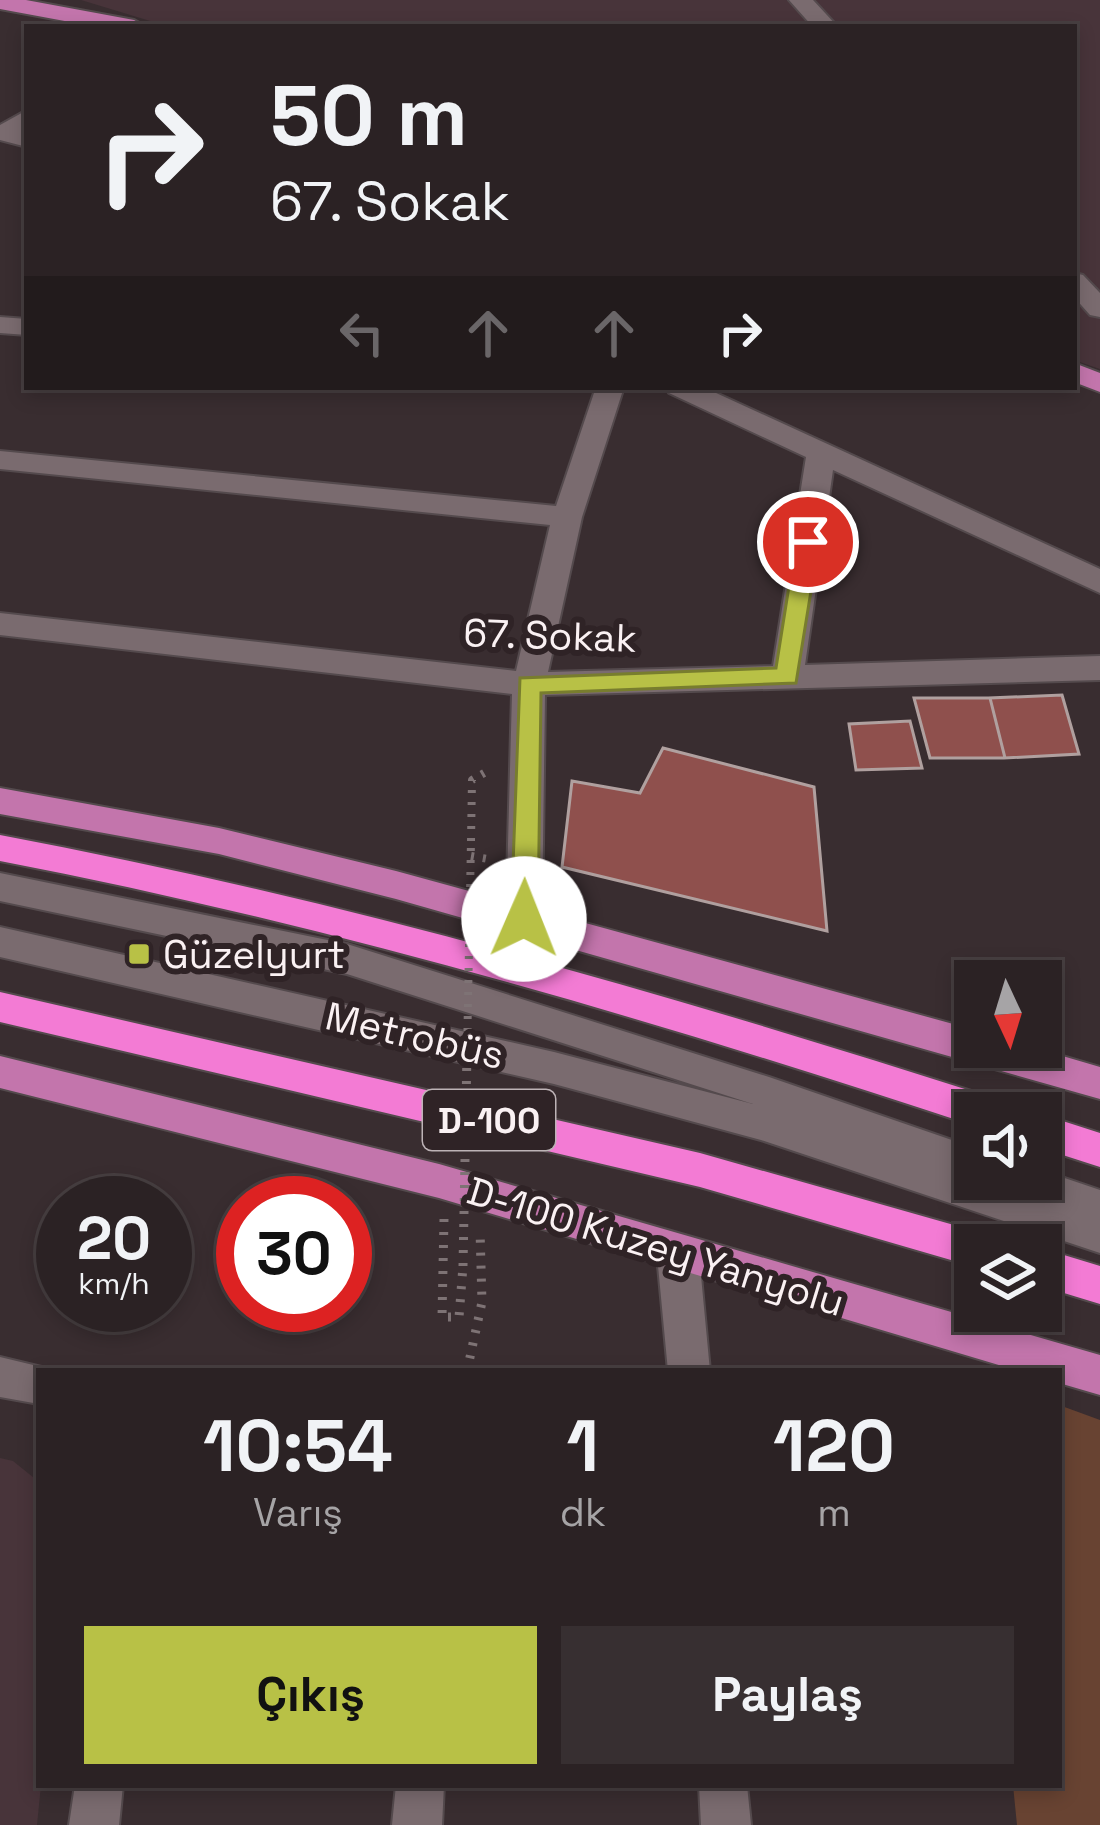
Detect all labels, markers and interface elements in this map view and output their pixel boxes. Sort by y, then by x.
text: 50 m [270,62,468,170]
icon: right [72,72,228,228]
text: 67. Sokak [270,167,510,236]
icon: left [329,300,395,366]
icon: ahead [455,300,521,366]
icon: ahead [581,300,647,366]
icon: right [707,300,773,366]
pin [757,491,859,593]
icon: arrive [775,509,841,575]
street label: 67. Sokak [463,608,637,663]
position arrow [461,856,587,982]
place label: Güzelyurt [163,930,345,979]
marker: Güzelyurt [126,941,152,967]
north arrow [954,960,1062,1068]
map controls [954,960,1062,1332]
street label: Metrobüs [321,991,509,1080]
road number: D-100 [423,1090,555,1150]
button: sound [954,1092,1062,1200]
street label: D-100 Kuzey Yanyolu [462,1166,850,1327]
speed limit sign: 30 [216,1176,372,1332]
text: 20 [77,1200,151,1277]
button: layers [954,1224,1062,1332]
text: km/h [78,1264,150,1303]
text: 10:54 [203,1400,393,1492]
text: 1 [567,1400,599,1492]
text: 120 [773,1400,895,1492]
text: Varış [253,1488,343,1537]
text: dk [560,1488,606,1537]
text: m [817,1488,851,1537]
button: Çıkış [84,1626,537,1764]
button: Paylaş [561,1626,1014,1764]

